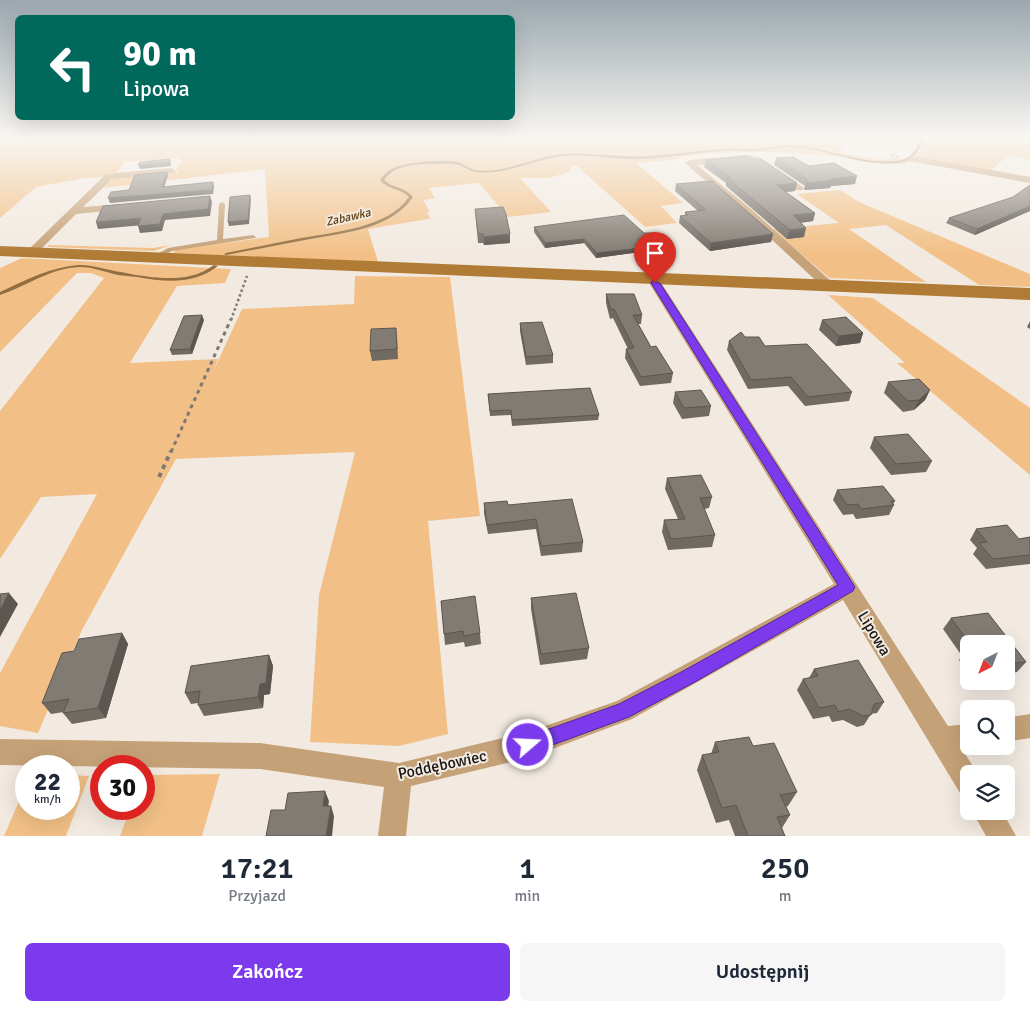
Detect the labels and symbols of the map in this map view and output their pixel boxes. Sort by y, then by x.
water label: Zabawka [324,205,373,230]
pin [634,232,676,283]
street label: Lipowa [853,608,895,659]
north arrow [960,635,1015,690]
position arrow [501,718,553,770]
street label: Poddębowiec [396,746,488,784]
speed limit sign: 30 [90,755,155,820]

